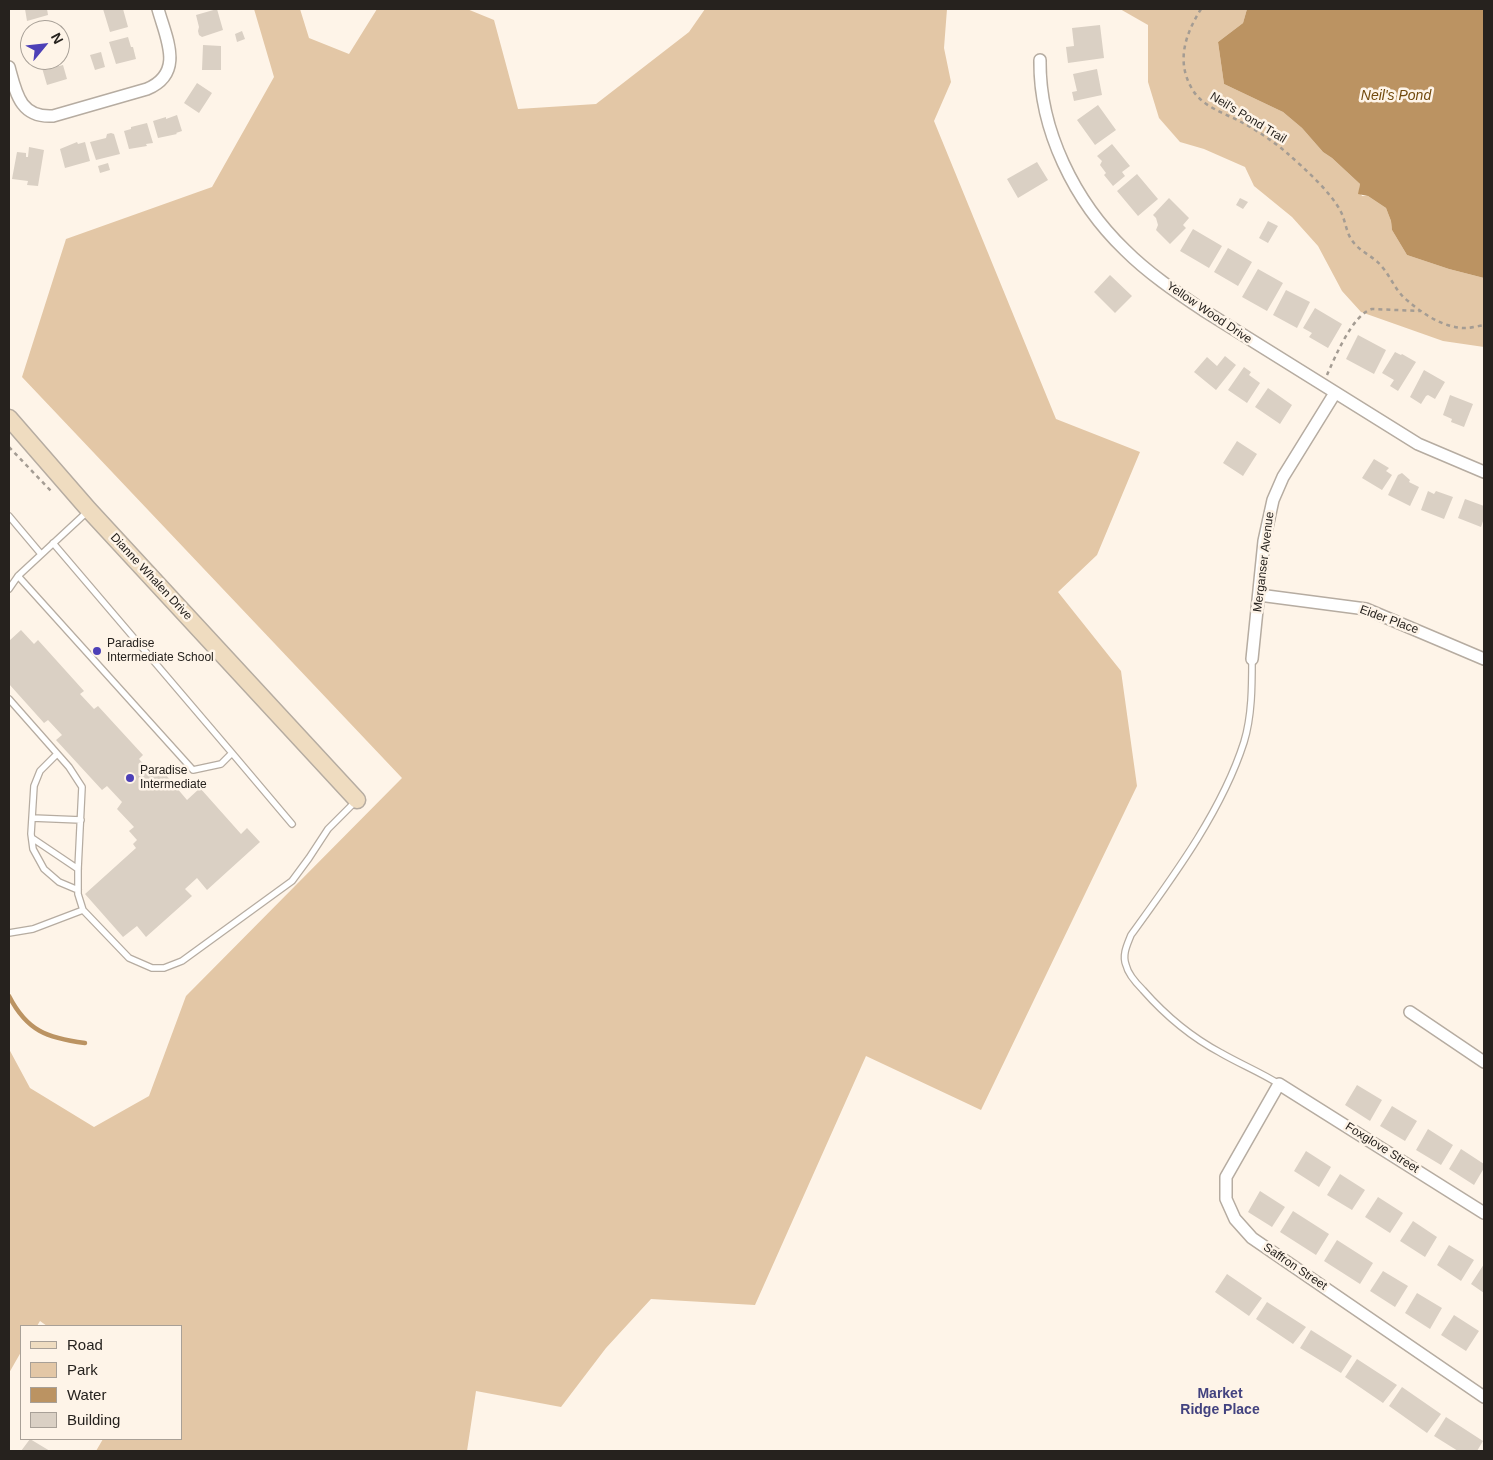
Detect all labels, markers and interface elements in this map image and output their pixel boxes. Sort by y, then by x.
north arrow [20,20,70,70]
text: N [48,30,67,47]
water label: Neil's Pond [1361,88,1431,104]
street label: Neil's Pond Trail [1207,90,1289,146]
street label: Yellow Wood Drive [1164,279,1254,347]
street label: Merganser Avenue [1251,511,1277,613]
street label: Dianne Whalen Drive [107,531,195,623]
street label: Eider Place [1358,603,1420,637]
place label: Paradise Intermediate School [107,637,214,665]
marker: Paradise Intermediate School [91,645,103,657]
place label: Paradise Intermediate [140,764,207,792]
marker: Paradise Intermediate [124,772,136,784]
street label: Foxglove Street [1343,1120,1421,1176]
street label: Saffron Street [1260,1240,1330,1294]
legend [20,1325,182,1440]
text: Road [67,1336,103,1353]
text: Park [67,1361,98,1378]
text: Water [67,1386,106,1403]
district label: Market Ridge Place [1180,1386,1260,1418]
text: Building [67,1411,120,1428]

